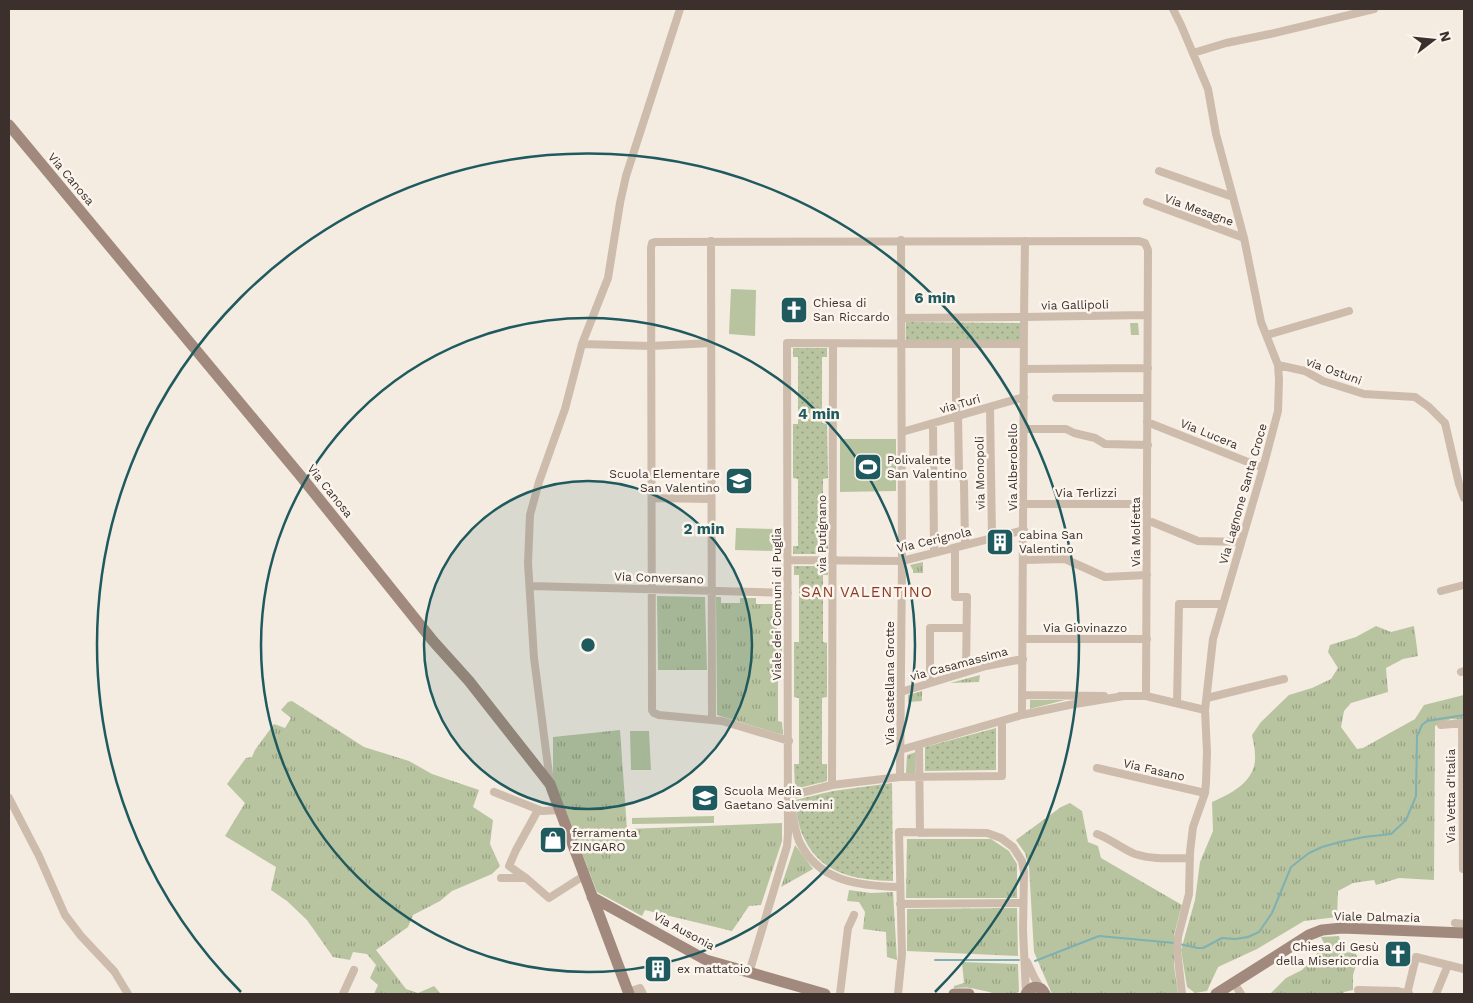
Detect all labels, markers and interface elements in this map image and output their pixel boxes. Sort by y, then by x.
north arrow [1408,15,1458,65]
text: N [1436,29,1455,44]
street label: Via Canosa [45,150,97,208]
street label: Via Mesagne [1163,191,1236,229]
text: 6 min [914,289,956,307]
church icon: Chiesa di San Riccardo [779,295,809,325]
place label: Chiesa di San Riccardo [813,296,890,324]
street label: via Gallipoli [1041,297,1109,313]
street label: via Ostuni [1304,354,1364,388]
street label: via Turi [938,392,982,416]
text: 4 min [798,405,840,423]
street label: Via Lucera [1178,416,1240,452]
street label: Via Lagnone Santa Croce [1216,422,1270,566]
street label: Via Alberobello [1006,423,1020,511]
street label: via Monopoli [972,436,988,510]
sports icon: Polivalente San Valentino [853,452,883,482]
place label: Polivalente San Valentino [887,453,967,481]
street label: Via Canosa [304,462,356,521]
school or university icon: Scuola Elementare San Valentino [724,466,754,496]
place label: Scuola Elementare San Valentino [609,467,720,495]
street label: Via Terlizzi [1055,486,1117,500]
street label: via Putignano [815,495,829,573]
street label: Via Molfetta [1129,497,1143,567]
text: 2 min [683,520,725,538]
street label: Via Cerignola [895,525,973,555]
street label: Viale dei Comuni di Puglia [770,527,784,680]
building icon: cabina San Valentino [985,527,1015,557]
place label: cabina San Valentino [1019,528,1083,556]
street label: Via Conversano [614,569,704,587]
district label: SAN VALENTINO [801,583,933,601]
street label: Via Castellana Grotte [883,621,897,745]
street label: Via Giovinazzo [1043,621,1127,635]
centre of rings [579,636,597,654]
street label: via Casamassima [909,644,1010,684]
street label: Via Vetta d'Italia [1444,749,1458,843]
street label: Via Fasano [1122,756,1186,784]
school or university icon: Scuola Media Gaetano Salvemini [690,783,720,813]
place label: Scuola Media Gaetano Salvemini [724,784,833,812]
shop icon: ferramenta ZINGARO [538,825,568,855]
place label: ferramenta ZINGARO [572,826,638,854]
street label: Via Ausonia [651,909,717,953]
street label: Viale Dalmazia [1334,909,1420,925]
church icon: Chiesa di Gesù della Misericordia [1383,939,1413,969]
place label: Chiesa di Gesù della Misericordia [1276,940,1379,968]
building icon: ex mattatoio [643,954,673,984]
place label: ex mattatoio [677,962,750,976]

